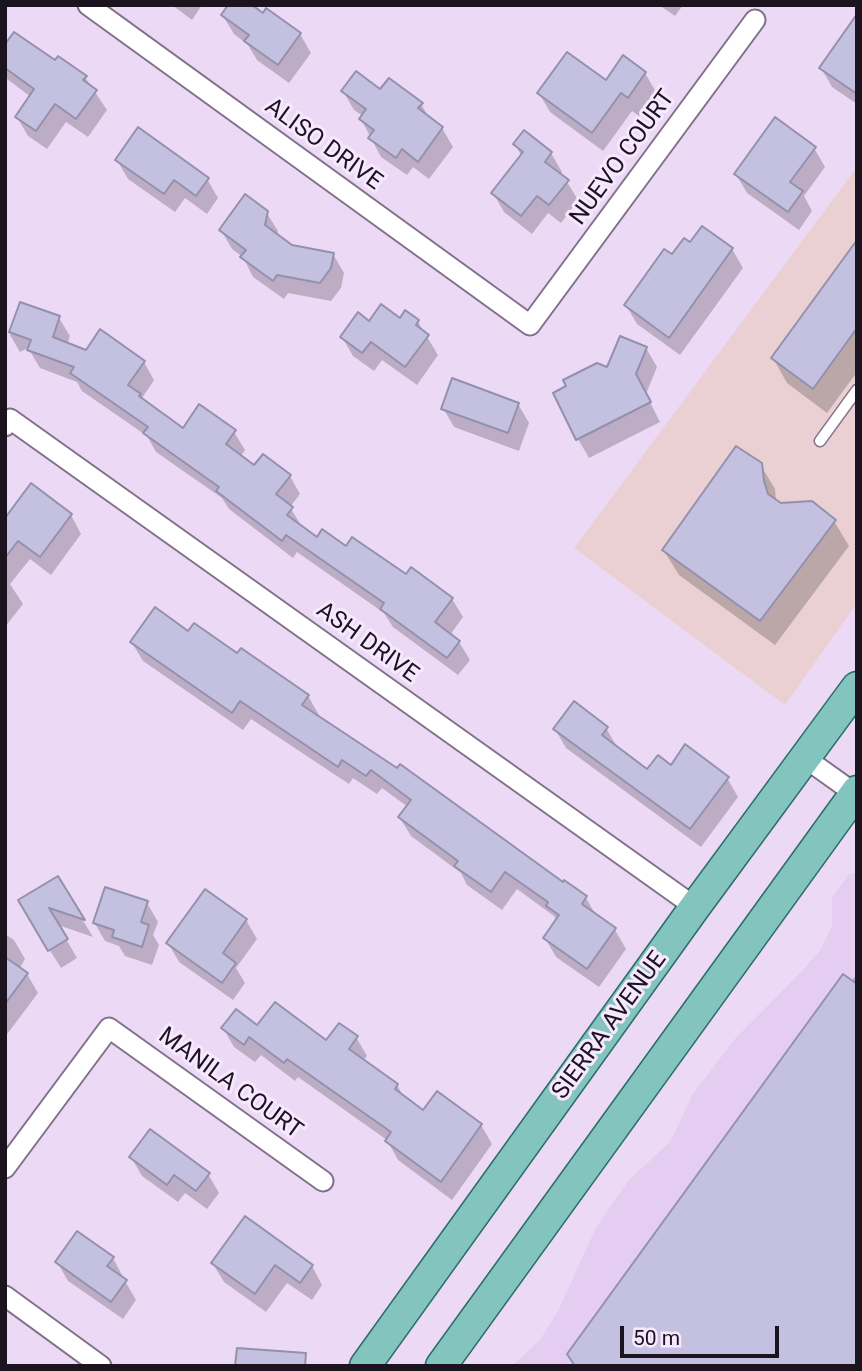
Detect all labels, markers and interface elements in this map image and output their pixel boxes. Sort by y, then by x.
street label: NUEVO COURT [564,85,682,231]
street label: ALISO DRIVE [259,93,387,197]
street label: ASH DRIVE [310,596,424,690]
street label: SIERRA AVENUE [547,947,673,1105]
street label: MANILA COURT [152,1022,308,1146]
scale bar [624,1312,783,1356]
text: 50 m [633,1326,680,1350]

